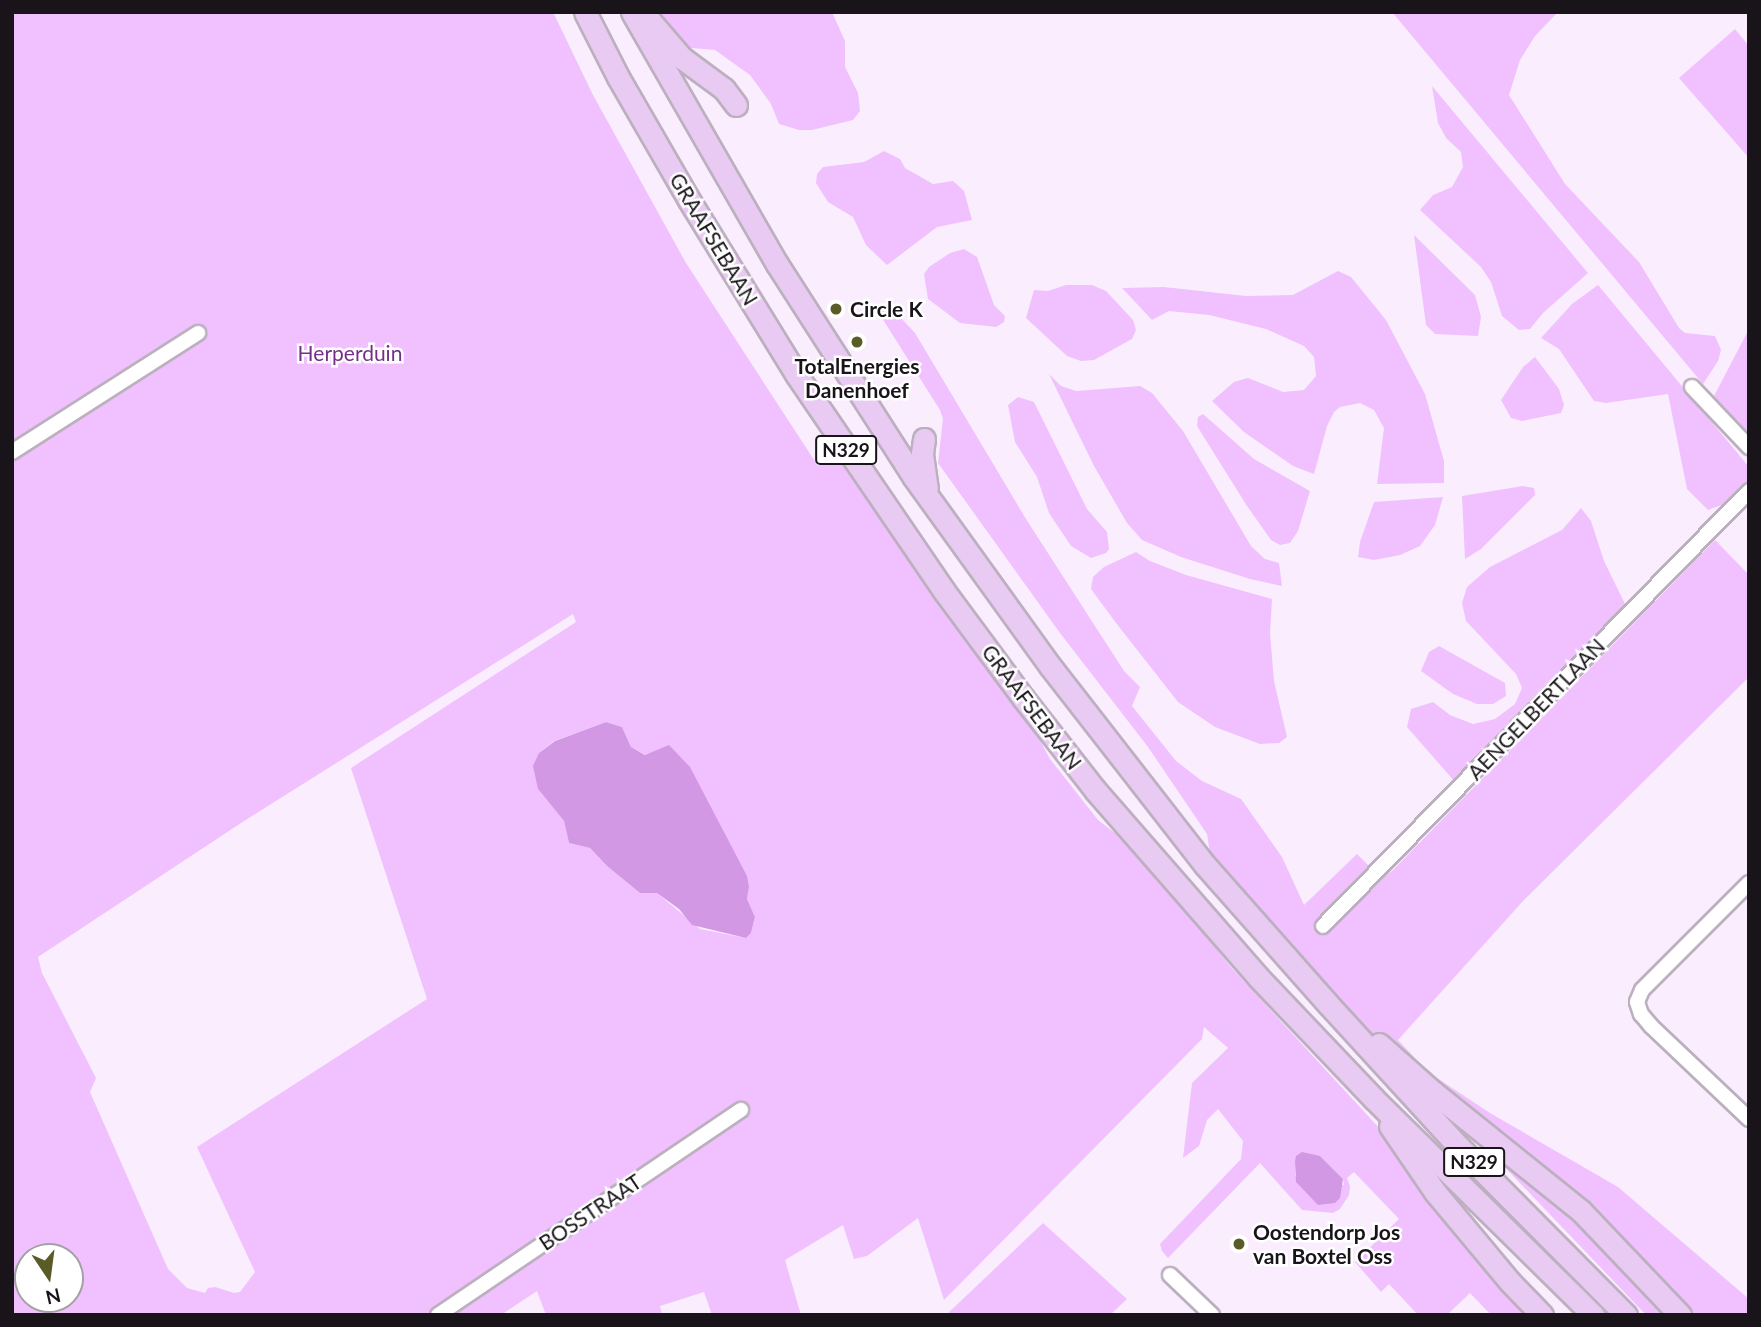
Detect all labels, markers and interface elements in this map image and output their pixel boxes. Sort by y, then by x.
street label: GRAAFSEBAAN [665,168,763,310]
place label: Circle K [850,296,923,322]
marker: Circle K [828,301,844,317]
marker: TotalEnergies Danenhoef [849,334,865,350]
park label: Herperduin [298,340,402,366]
place label: TotalEnergies Danenhoef [795,353,919,403]
road number: N329 [814,435,878,466]
street label: AENGELBERTLAAN [1462,633,1610,785]
street label: GRAAFSEBAAN [977,640,1087,774]
road number: N329 [1442,1146,1506,1178]
street label: BOSSTRAAT [534,1169,646,1255]
place label: Oostendorp Jos van Boxtel Oss [1253,1219,1401,1269]
marker: Oostendorp Jos van Boxtel Oss [1231,1236,1247,1252]
north arrow [14,1243,84,1313]
text: N [44,1284,63,1310]

